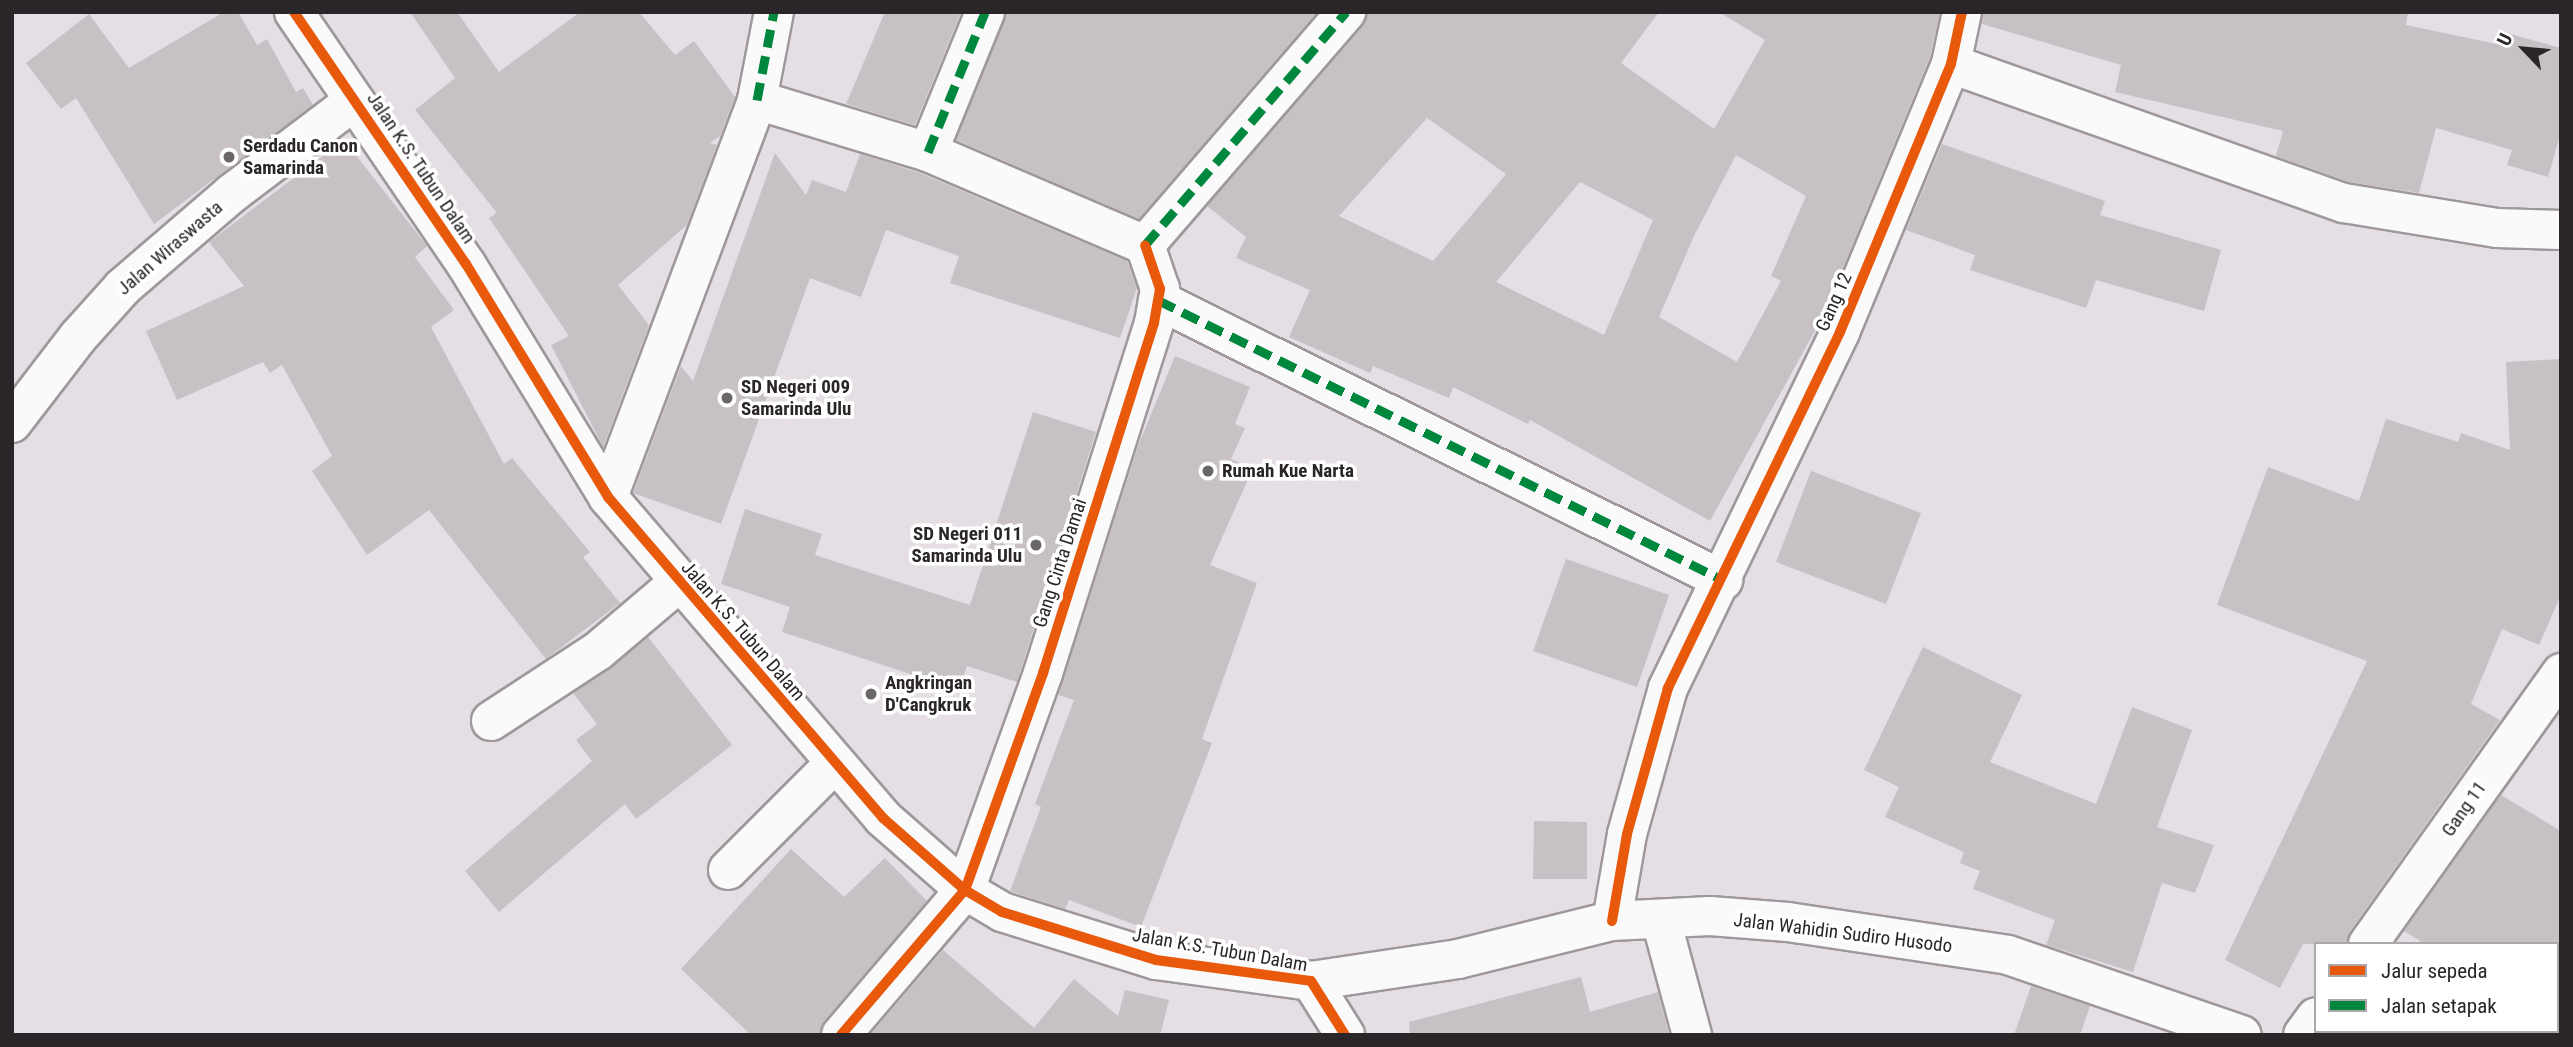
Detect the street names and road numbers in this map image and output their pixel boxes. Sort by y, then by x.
street label: Jalan K.S. Tubun Dalam [362,88,480,248]
street label: Jalan Wiraswasta [113,196,227,300]
street label: Gang 12 [1811,269,1857,335]
street label: Gang Cinta Damai [1028,496,1092,630]
street label: Jalan K.S. Tubun Dalam [676,556,810,706]
street label: Gang 11 [2437,777,2491,841]
street label: Jalan Wahidin Sudiro Husodo [1732,908,1954,958]
street label: Jalan K.S. Tubun Dalam [1130,923,1310,977]

